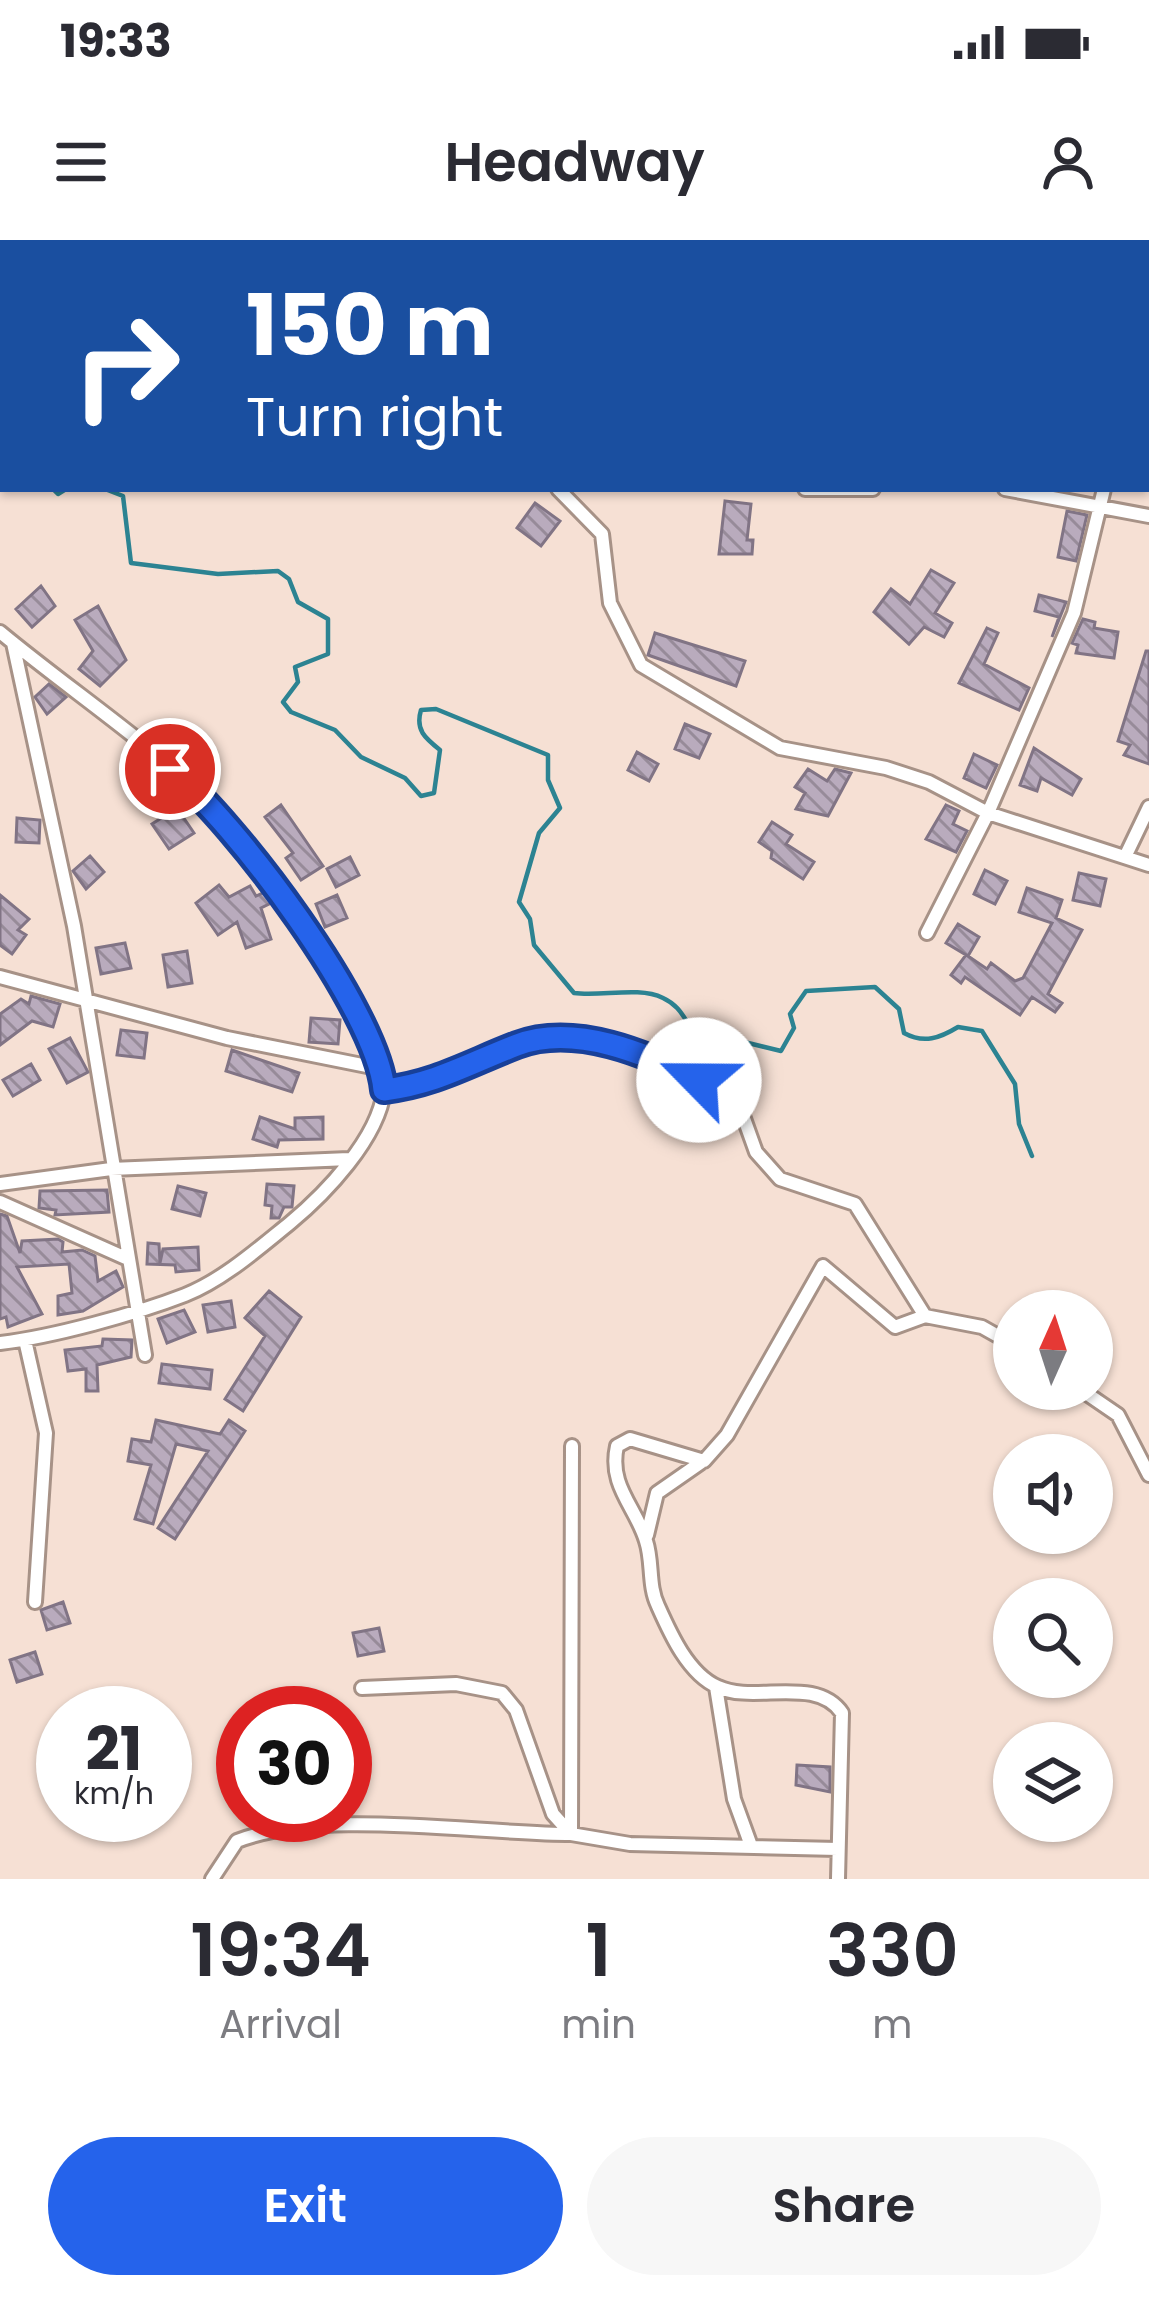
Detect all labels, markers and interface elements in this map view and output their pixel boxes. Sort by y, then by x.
text: 19:33 [60,10,172,73]
text: Headway [444,124,705,200]
icon: menu [48,129,114,195]
icon: person [1035,129,1101,195]
text: 150 m [246,267,494,384]
icon: right [48,288,204,444]
text: Turn right [246,379,503,455]
pin [119,718,221,820]
icon: arrive [137,736,203,802]
position arrow [636,1017,762,1143]
north arrow [993,1290,1113,1410]
map controls [993,1290,1113,1842]
button: sound [993,1434,1113,1554]
button: search [993,1578,1113,1698]
speed limit sign: 30 [216,1686,372,1842]
text: 21 [86,1707,142,1791]
button: layers [993,1722,1113,1842]
text: km/h [74,1772,154,1815]
text: 19:34 [190,1900,371,2001]
text: 1 [585,1900,612,2001]
text: 330 [826,1900,959,2001]
text: Arrival [219,1997,342,2052]
text: min [561,1997,636,2052]
text: m [872,1997,913,2052]
button: Exit [48,2137,563,2275]
button: Share [587,2137,1101,2275]

